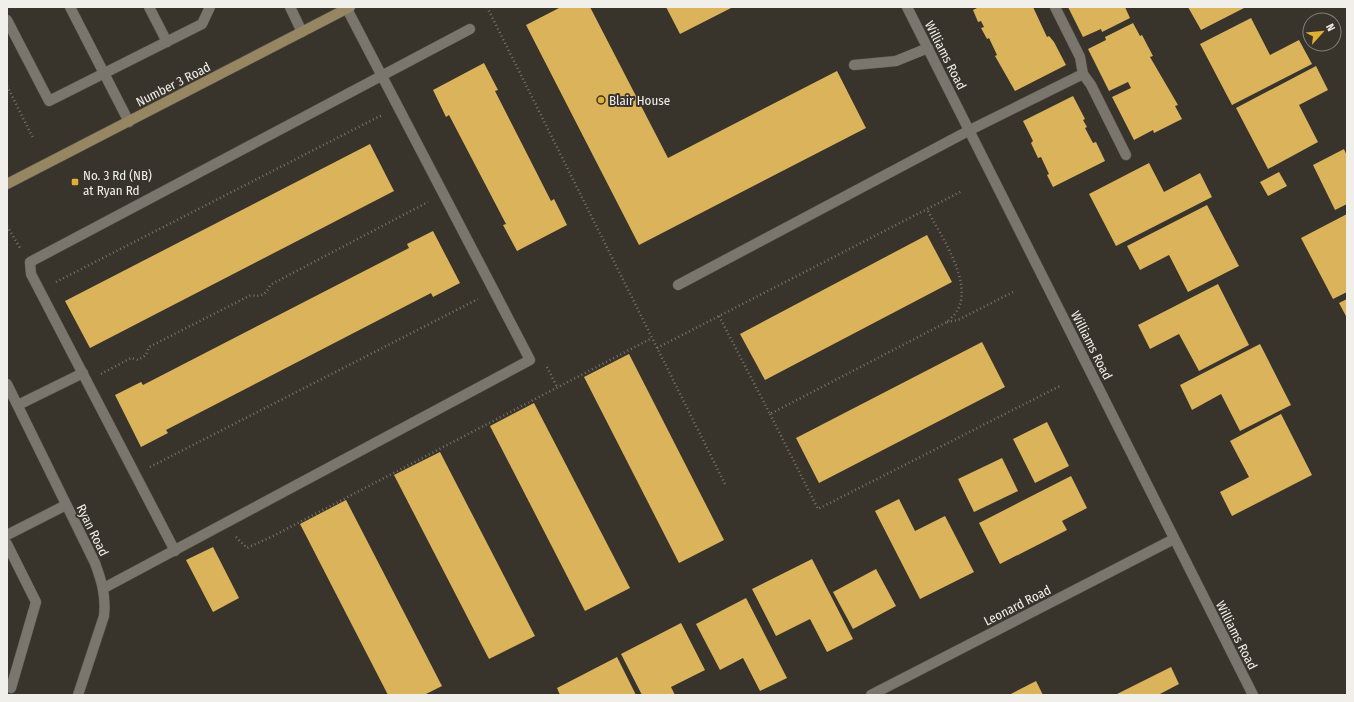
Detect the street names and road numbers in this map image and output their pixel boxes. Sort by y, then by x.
street label: Williams Road [922,18,969,92]
street label: Number 3 Road [134,59,213,110]
street label: Williams Road [1068,308,1115,382]
street label: Ryan Road [74,502,112,559]
street label: Leonard Road [981,582,1053,629]
street label: Williams Road [1213,598,1260,672]

